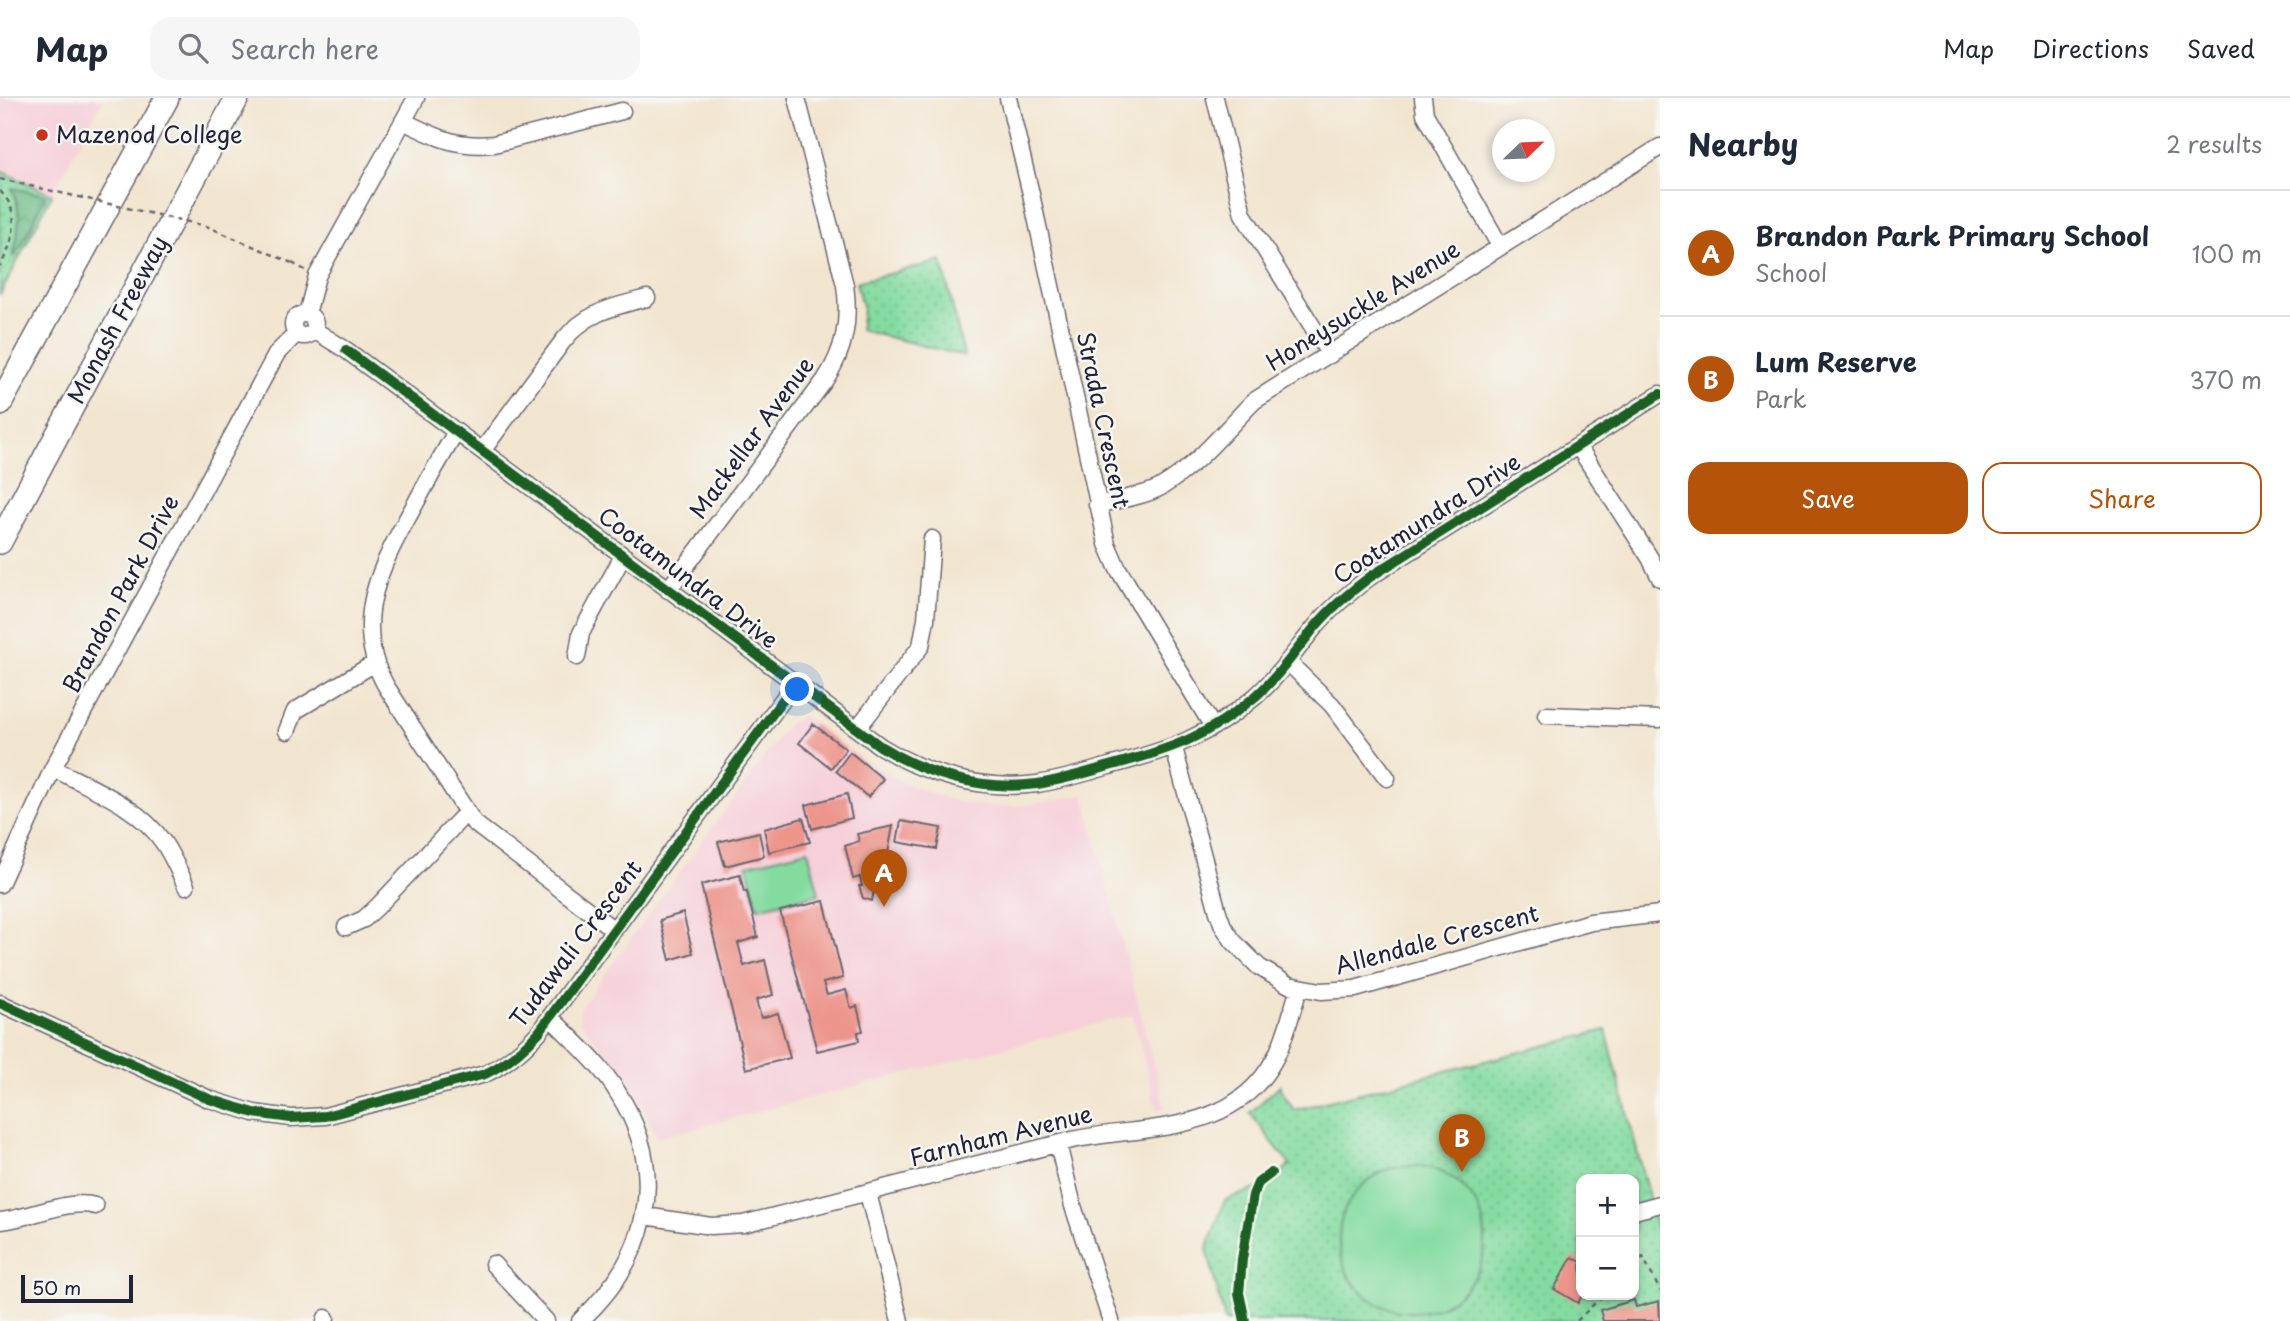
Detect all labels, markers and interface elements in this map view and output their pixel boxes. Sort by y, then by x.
search box [150,17,640,80]
text: Map [35,23,108,73]
icon: search [174,29,212,67]
text: Search here [230,29,379,68]
text: Map [1943,30,1994,66]
text: Directions [2032,30,2149,66]
text: Saved [2187,30,2255,66]
place label: Mazenod College [56,116,243,151]
north arrow [1492,119,1555,182]
text: Nearby [1688,121,1798,166]
text: 2 results [2166,126,2262,161]
marker: Mazenod College [34,127,50,143]
text: Brandon Park Primary School [1755,216,2149,255]
street label: Monash Freeway [58,229,176,410]
street label: Honeysuckle Avenue [1258,231,1466,379]
text: A [1702,236,1720,271]
text: 100 m [2192,236,2262,271]
text: School [1755,255,1827,290]
street label: Strada Crescent [1069,328,1140,511]
text: Lum Reserve [1755,342,1917,381]
street label: Mackellar Avenue [680,349,822,525]
text: B [1703,362,1719,397]
text: 370 m [2189,362,2262,397]
text: Park [1755,381,1806,416]
street label: Cootamundra Drive [1325,444,1527,592]
button: Save [1688,462,1968,534]
button: Share [1982,462,2262,534]
street label: Brandon Park Drive [53,488,187,699]
street label: Cootamundra Drive [591,497,786,656]
your location [780,672,814,706]
pin: A [861,849,907,907]
street label: Tudawali Crescent [500,852,649,1034]
street label: Allendale Crescent [1331,895,1542,983]
street label: Farnham Avenue [906,1095,1096,1174]
pin: B [1439,1114,1485,1172]
map controls [1576,1174,1639,1300]
button: + [1576,1174,1639,1237]
button: − [1576,1237,1639,1300]
scale bar [21,1272,133,1304]
text: 50 m [32,1273,81,1301]

